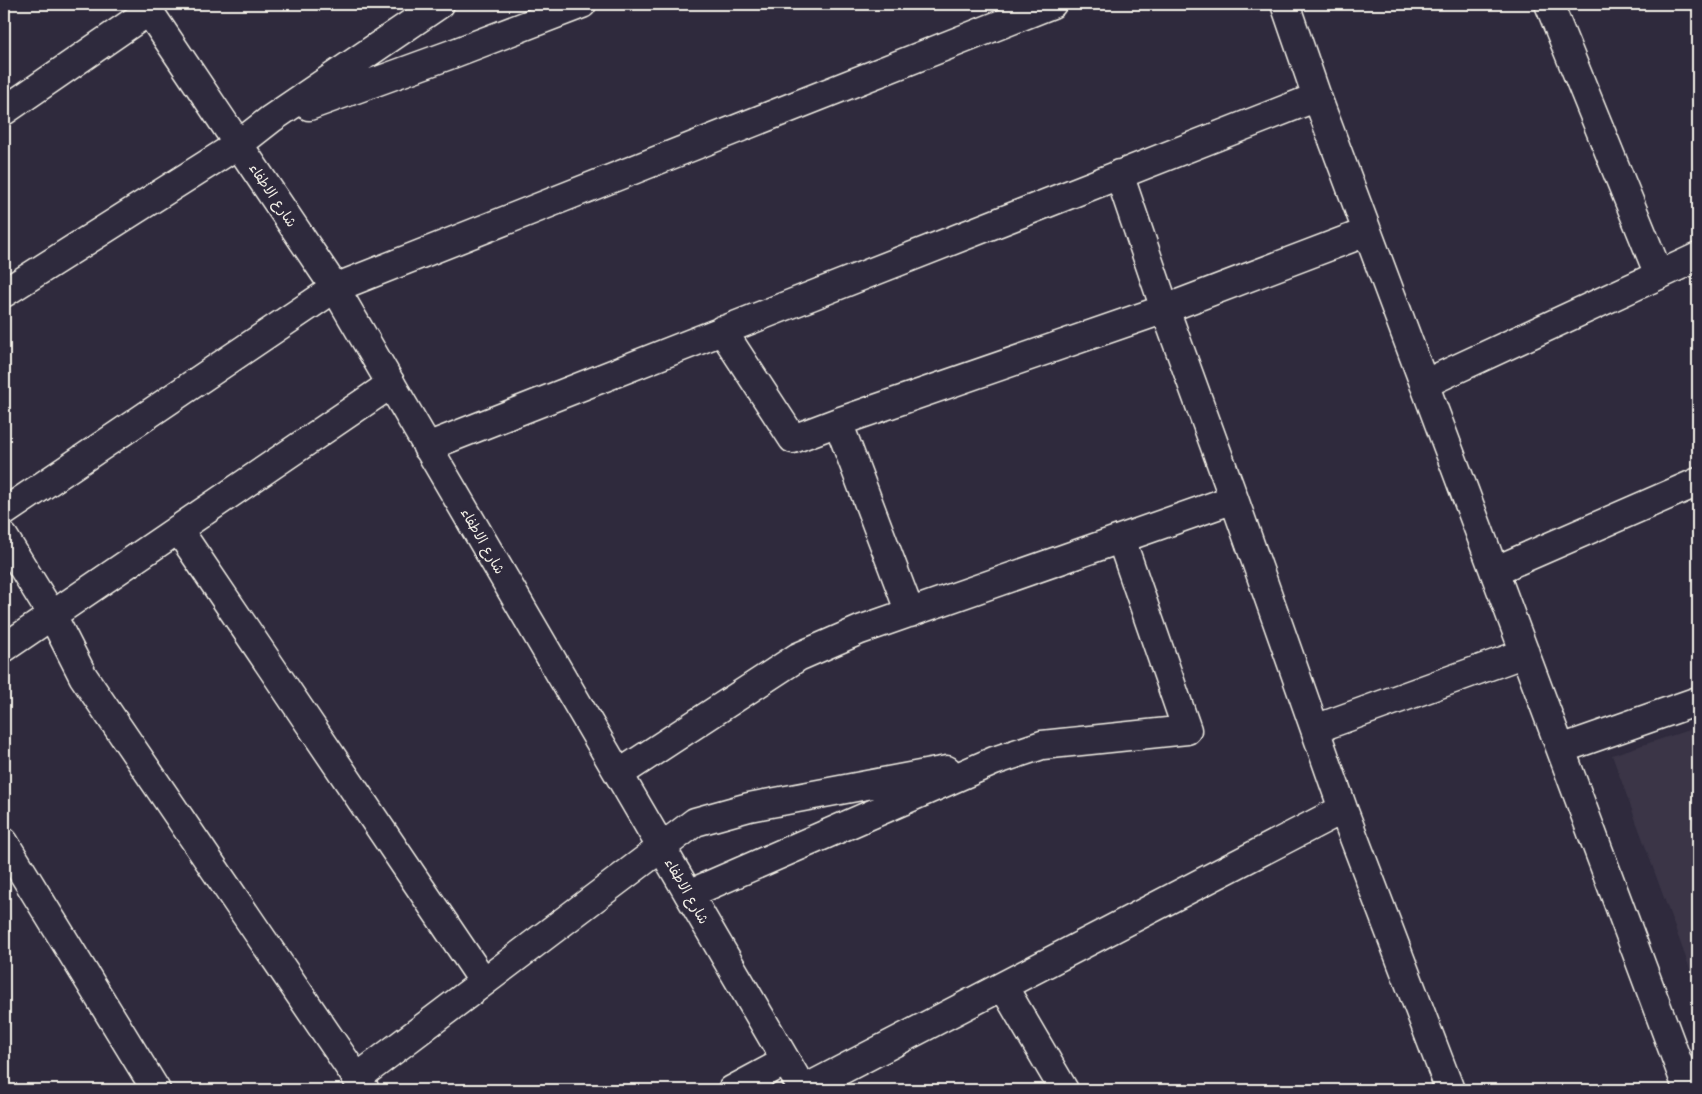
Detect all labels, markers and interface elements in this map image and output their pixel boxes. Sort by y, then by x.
street label: شارع الاطفاء [244,160,301,231]
street label: شارع الاطفاء [456,505,509,578]
street label: شارع الاطفاء [660,855,713,928]

